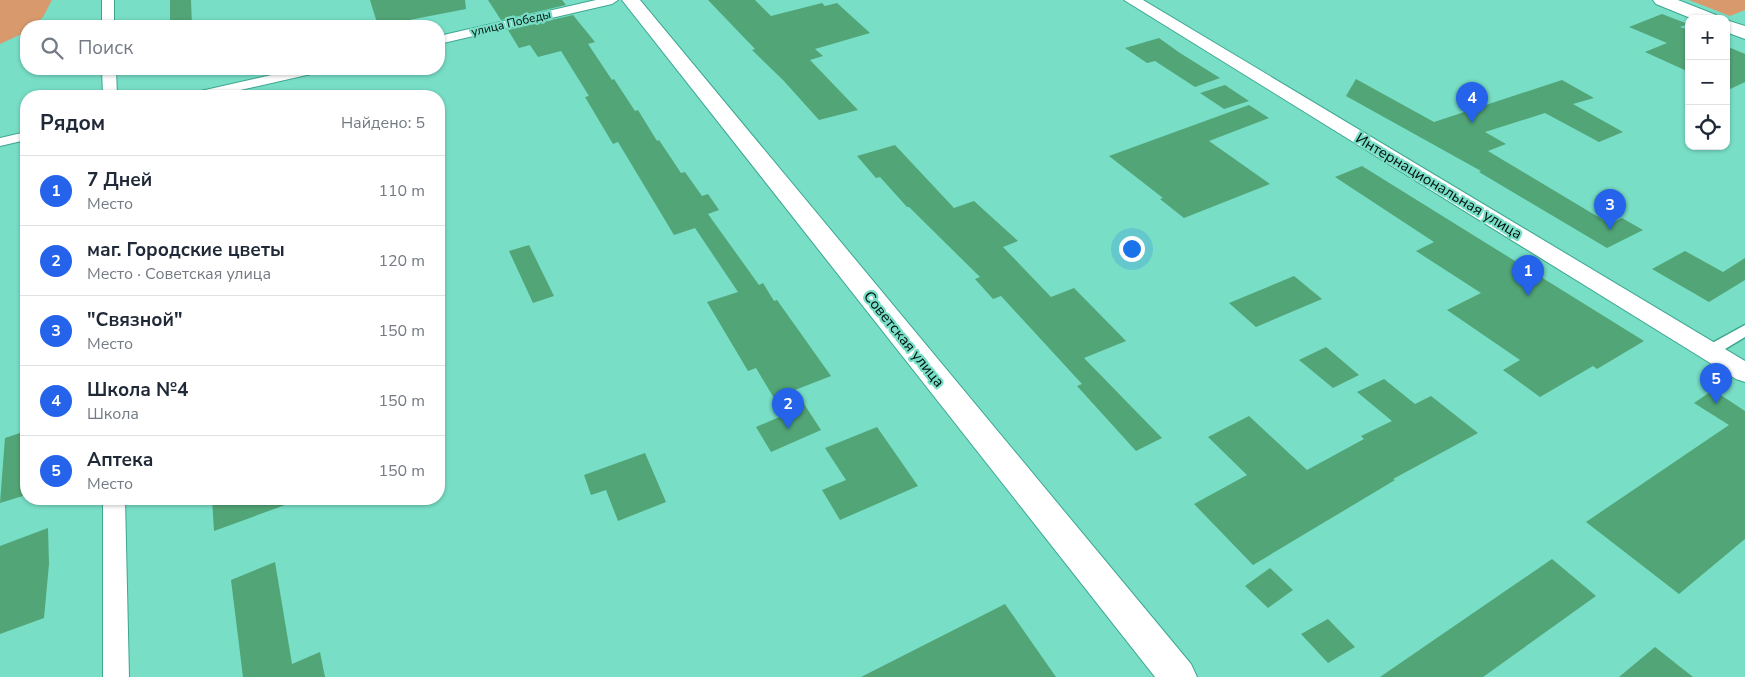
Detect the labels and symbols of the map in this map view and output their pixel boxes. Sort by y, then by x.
street label: улица Победы [469,6,553,40]
pin: 4 [1456,82,1488,123]
street label: Интернациональная улица [1352,128,1526,244]
pin: 3 [1594,189,1626,230]
your location [1119,236,1145,262]
pin: 1 [1512,255,1544,296]
street label: Советская улица [859,287,949,391]
pin: 5 [1700,363,1732,404]
pin: 2 [772,388,804,429]

